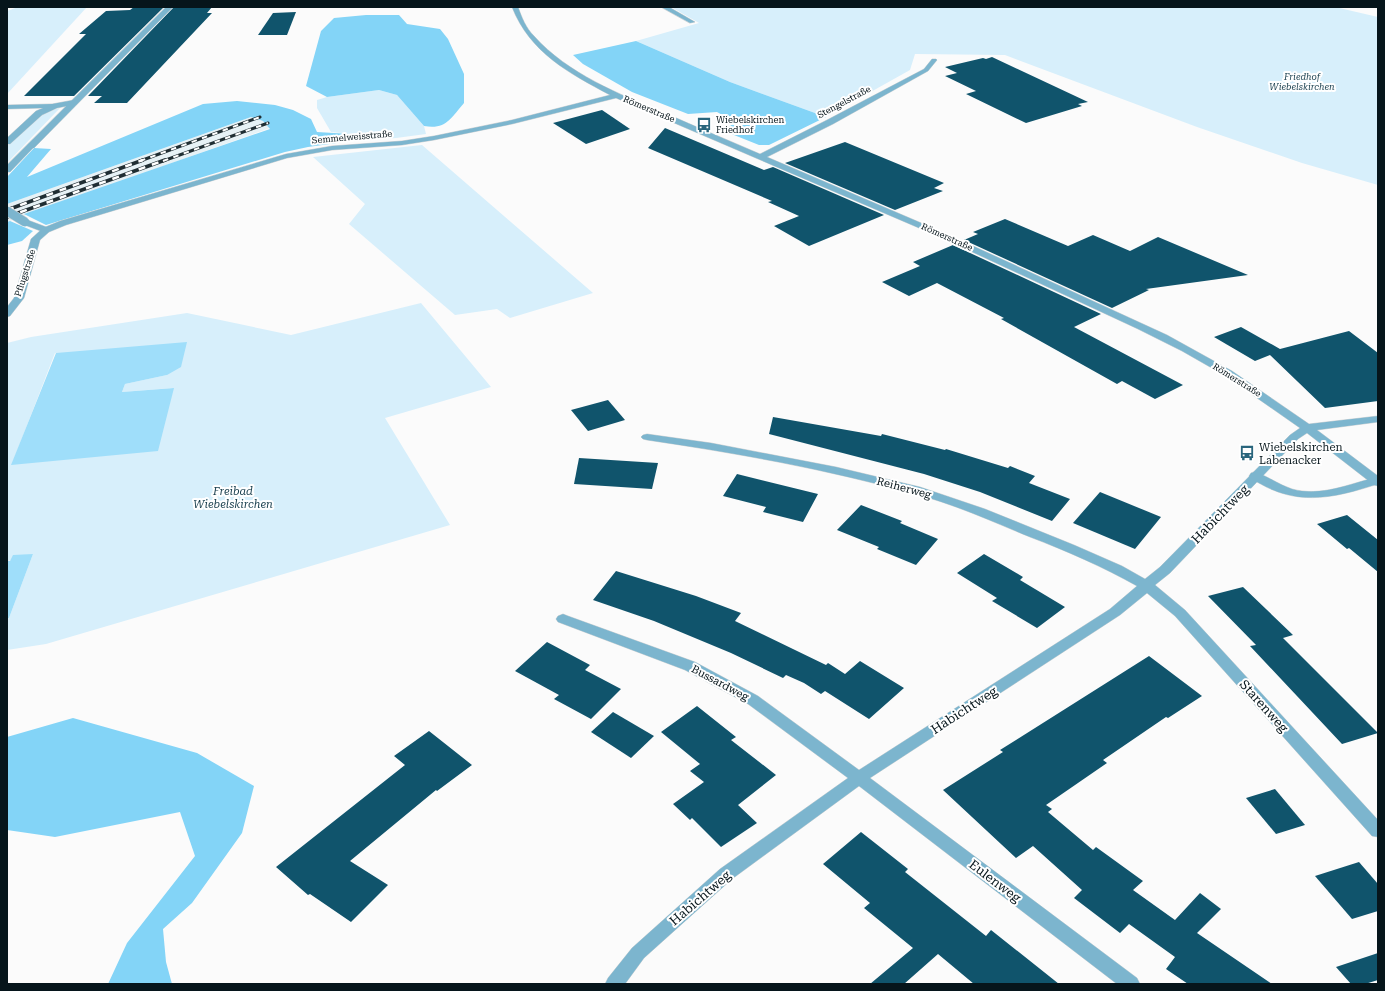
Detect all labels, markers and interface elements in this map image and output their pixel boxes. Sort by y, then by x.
park label: Friedhof Wiebelskirchen [1269,72,1335,92]
street label: Stengelstraße [816,84,872,120]
street label: Römerstraße [622,94,676,124]
place label: Wiebelskirchen Friedhof [716,115,785,135]
bus stop icon: Wiebelskirchen Friedhof [695,116,713,134]
street label: Semmelweisstraße [311,128,393,146]
street label: Römerstraße [920,221,974,253]
street label: Pflugstraße [13,248,37,298]
street label: Römerstraße [1211,361,1263,399]
place label: Wiebelskirchen Labenacker [1259,441,1343,467]
bus stop icon: Wiebelskirchen Labenacker [1238,444,1256,462]
street label: Reiherweg [875,474,933,502]
street label: Habichtweg [1188,481,1252,546]
park label: Freibad Wiebelskirchen [193,485,273,511]
street label: Bussardweg [689,662,752,704]
street label: Starenweg [1237,677,1292,736]
street label: Habichtweg [928,683,1000,737]
street label: Eulenweg [966,857,1024,906]
street label: Habichtweg [666,867,734,929]

